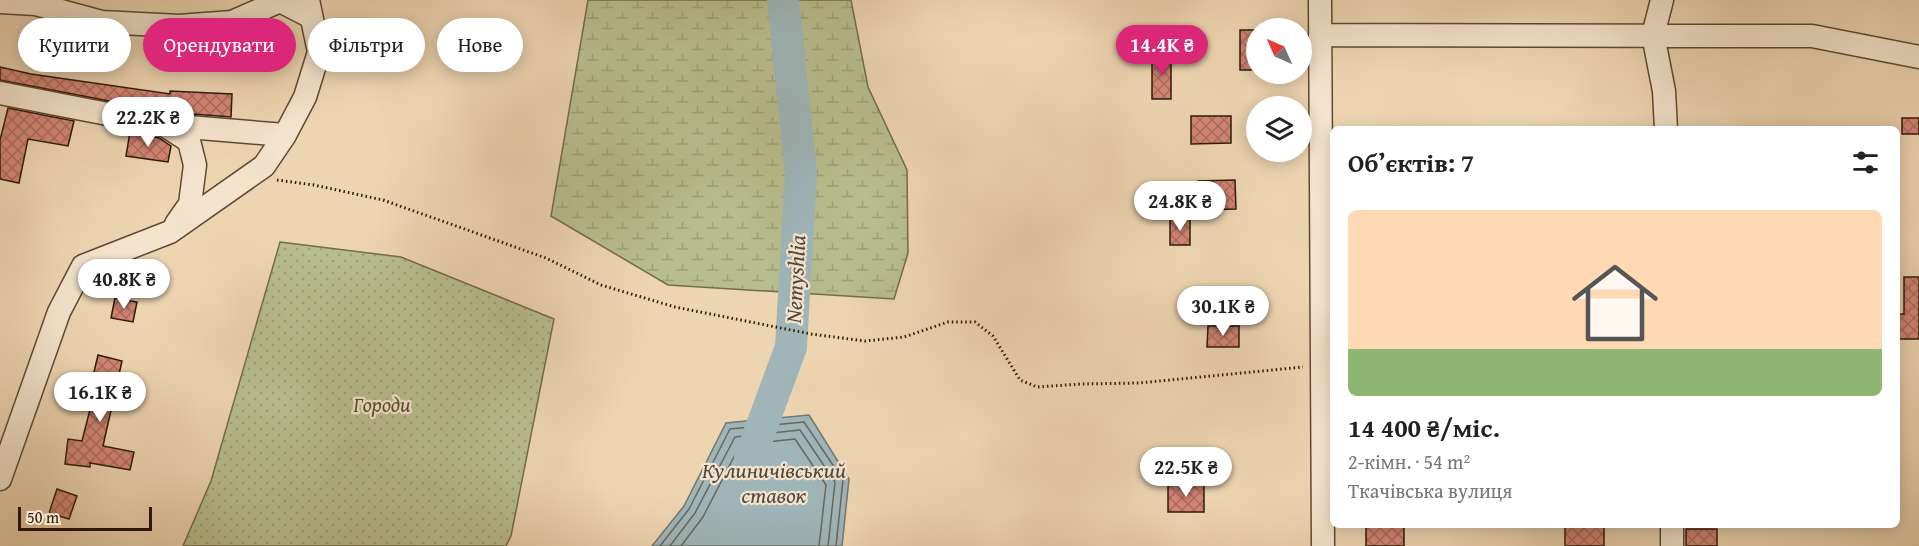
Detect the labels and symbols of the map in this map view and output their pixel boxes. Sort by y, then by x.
north arrow [1246,18,1312,84]
pin: 14.4K ₴ [1107,25,1217,76]
pin: 22.2K ₴ [93,97,203,148]
pin: 24.8K ₴ [1125,181,1235,232]
water label: Nemyshlia [777,234,813,325]
pin: 40.8K ₴ [69,259,179,310]
pin: 30.1K ₴ [1168,286,1278,337]
pin: 16.1K ₴ [45,372,155,423]
park label: Городи [352,389,411,420]
pin: 22.5K ₴ [1131,447,1241,498]
water label: Кулиничівський ставок [702,454,846,511]
scale bar [18,504,152,532]

